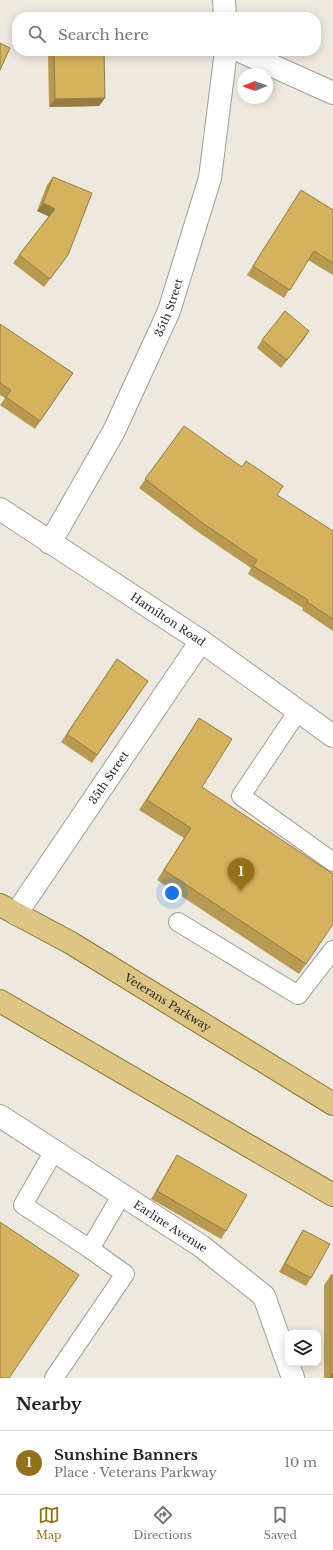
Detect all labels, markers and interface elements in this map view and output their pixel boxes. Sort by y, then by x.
search box [12,12,321,56]
icon: search [26,23,48,45]
text: Search here [58,25,149,44]
north arrow [237,68,273,104]
street label: 35th Street [151,276,186,339]
street label: Hamilton Road [128,590,209,649]
street label: 35th Street [86,748,132,807]
pin: 1 [228,858,254,891]
your location [162,883,182,903]
street label: Veterans Parkway [121,970,214,1034]
street label: Earline Avenue [131,1197,210,1255]
map controls [285,1330,321,1366]
button: layers [285,1330,321,1366]
text: Nearby [16,1394,82,1415]
text: Sunshine Banners [54,1445,198,1464]
text: 1 [26,1454,32,1471]
text: 10 m [284,1454,317,1471]
text: Place · Veterans Parkway [54,1464,217,1481]
tab: Map [36,1504,62,1542]
tab: Directions [133,1504,192,1542]
tab: Saved [264,1504,297,1542]

